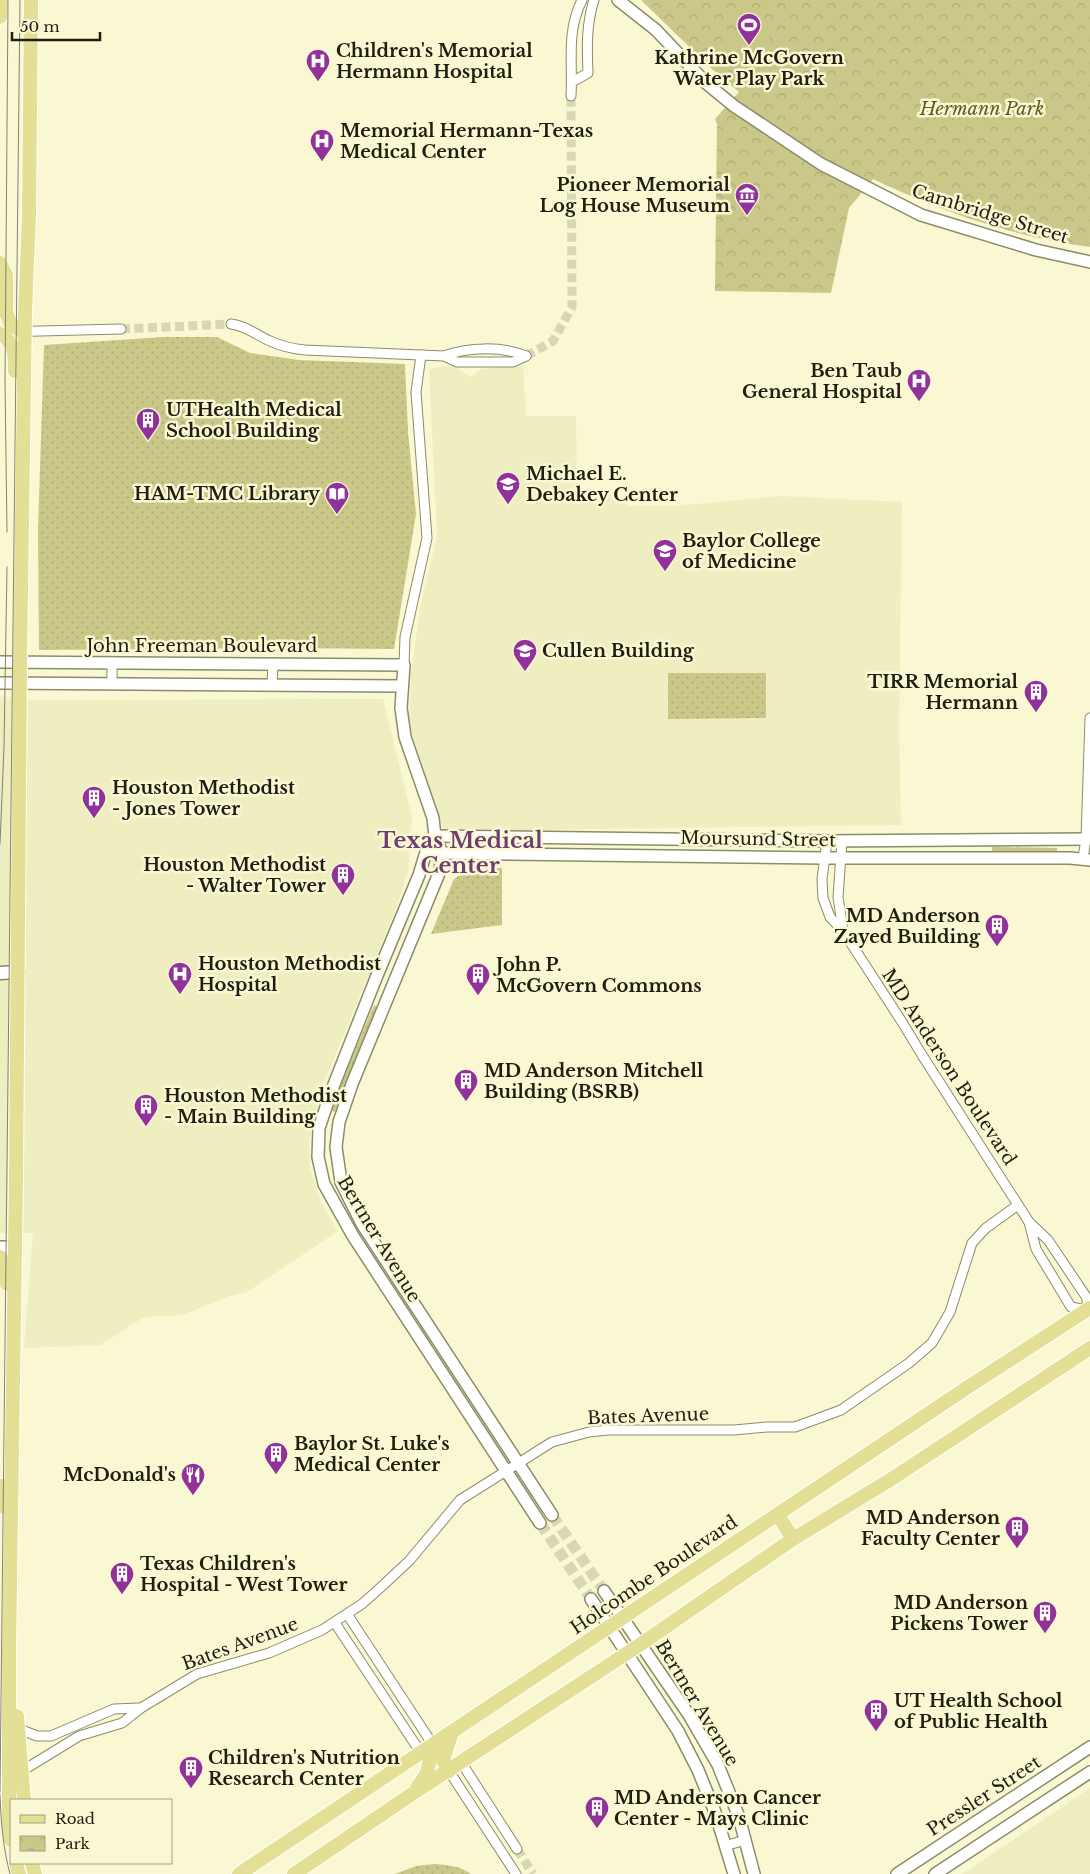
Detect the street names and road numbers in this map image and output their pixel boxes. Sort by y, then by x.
street label: Cambridge Street [909,180,1071,248]
street label: John Freeman Boulevard [85,635,318,657]
street label: Moursund Street [680,827,836,851]
street label: MD Anderson Boulevard [877,965,1021,1169]
street label: Bertner Avenue [333,1172,425,1306]
street label: Bates Avenue [587,1403,709,1429]
street label: Holcombe Boulevard [566,1511,742,1639]
street label: Bates Avenue [179,1613,301,1675]
street label: Bertner Avenue [651,1636,743,1770]
street label: Pressler Street [923,1751,1045,1841]

